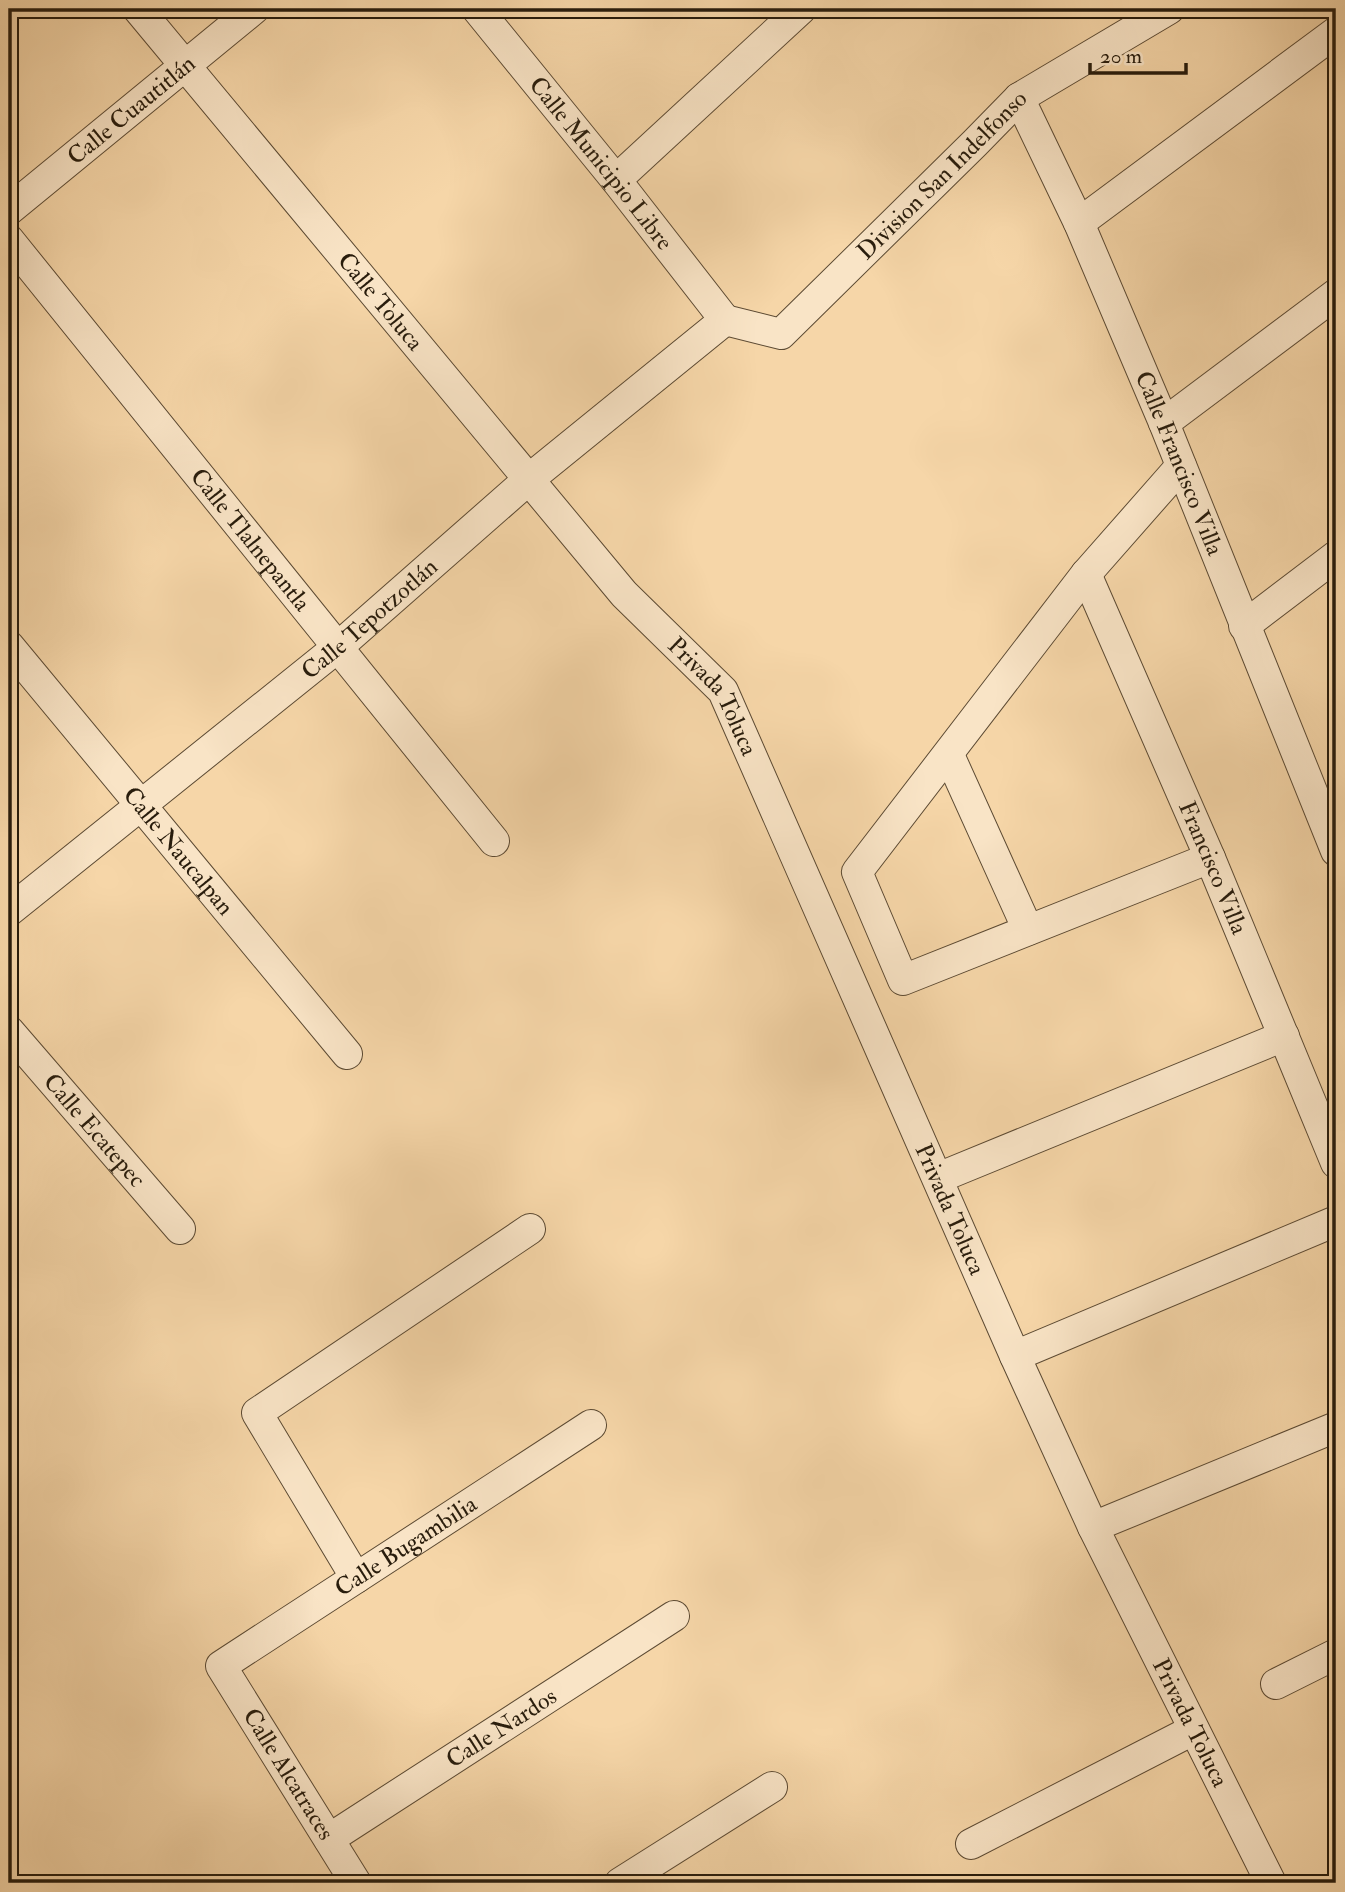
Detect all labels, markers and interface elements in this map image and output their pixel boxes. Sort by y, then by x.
scale bar [1090,32,1186,76]
text: 20 m [1100,43,1142,70]
street label: Calle Cuautitlán [61,48,202,172]
street label: Calle Municipio Libre [522,70,680,257]
street label: Division San Indelfonso [850,84,1034,267]
street label: Calle Toluca [331,246,431,358]
street label: Calle Francisco Villa [1128,366,1231,561]
street label: Calle Tlalnepantla [183,462,318,619]
street label: Calle Tepotzotlán [295,552,444,686]
street label: Privada Toluca [661,630,765,762]
street label: Calle Naucalpan [116,780,241,922]
street label: Francisco Villa [1171,796,1255,940]
street label: Calle Ecatepec [36,1067,152,1194]
street label: Privada Toluca [908,1139,993,1281]
street label: Calle Bugambilia [329,1488,484,1604]
street label: Privada Toluca [1145,1653,1236,1793]
street label: Calle Nardos [440,1681,563,1775]
street label: Calle Alcatraces [236,1702,341,1846]

